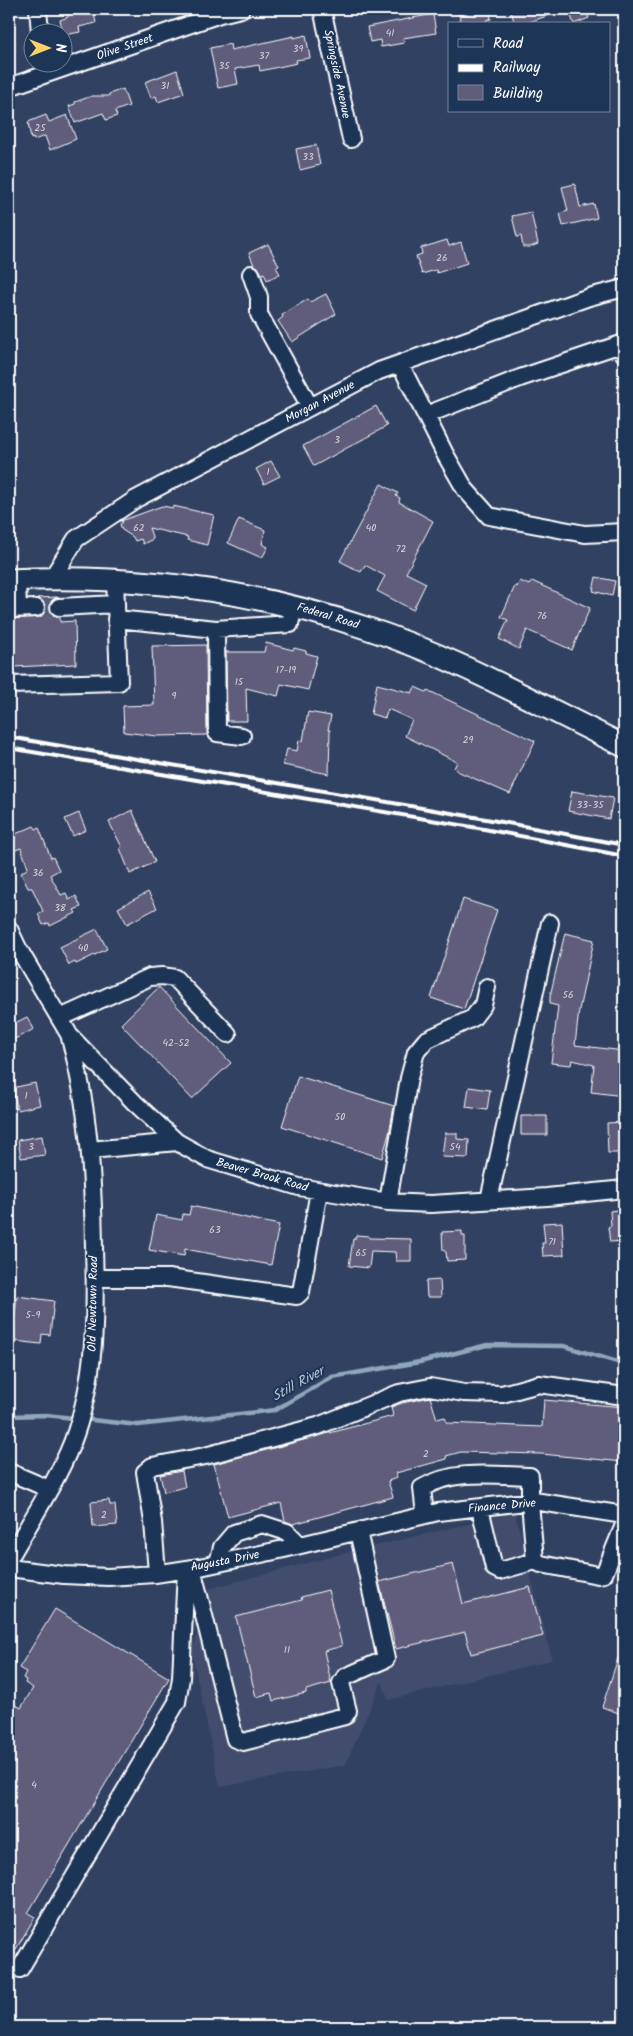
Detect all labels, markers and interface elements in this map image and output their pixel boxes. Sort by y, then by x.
north arrow [22,22,72,72]
legend [448,22,610,112]
house number: 41 [386,25,394,41]
street label: Olive Street [94,28,156,66]
street label: Springside Avenue [318,28,356,121]
text: Road [493,32,524,56]
house number: 39 [293,41,303,57]
text: N [49,44,71,53]
house number: 37 [259,48,270,64]
text: Railway [493,56,541,80]
house number: 35 [218,58,230,74]
house number: 31 [161,78,169,94]
text: Building [493,82,543,106]
house number: 25 [34,120,46,136]
house number: 33 [302,149,314,165]
house number: 26 [436,250,448,266]
street label: Morgan Avenue [282,375,359,428]
house number: 3 [334,432,340,448]
house number: 1 [266,464,270,480]
house number: 62 [133,520,145,536]
house number: 40 [366,520,376,536]
house number: 72 [396,541,406,557]
street label: Federal Road [294,597,363,635]
house number: 76 [537,608,547,624]
house number: 17-19 [276,662,296,678]
house number: 15 [235,674,244,690]
house number: 9 [172,688,177,704]
house number: 29 [463,732,473,748]
house number: 33-35 [576,797,604,813]
house number: 36 [32,865,44,881]
house number: 38 [54,900,67,916]
house number: 40 [78,940,88,956]
house number: 56 [563,987,573,1003]
house number: 42-52 [162,1035,190,1051]
house number: 1 [24,1088,28,1104]
house number: 50 [335,1109,345,1125]
house number: 3 [28,1139,34,1155]
house number: 54 [450,1139,461,1155]
street label: Beaver Brook Road [214,1153,311,1197]
house number: 63 [209,1222,221,1238]
house number: 71 [548,1234,556,1250]
house number: 65 [356,1245,367,1261]
street label: Old Newtown Road [83,1255,103,1352]
house number: 5-9 [26,1307,41,1323]
water label: Still River [268,1359,331,1407]
house number: 2 [423,1446,429,1462]
street label: Finance Drive [467,1494,537,1518]
house number: 2 [101,1507,107,1523]
street label: Augusta Drive [189,1545,262,1577]
house number: 11 [284,1642,290,1658]
house number: 4 [31,1777,37,1793]

